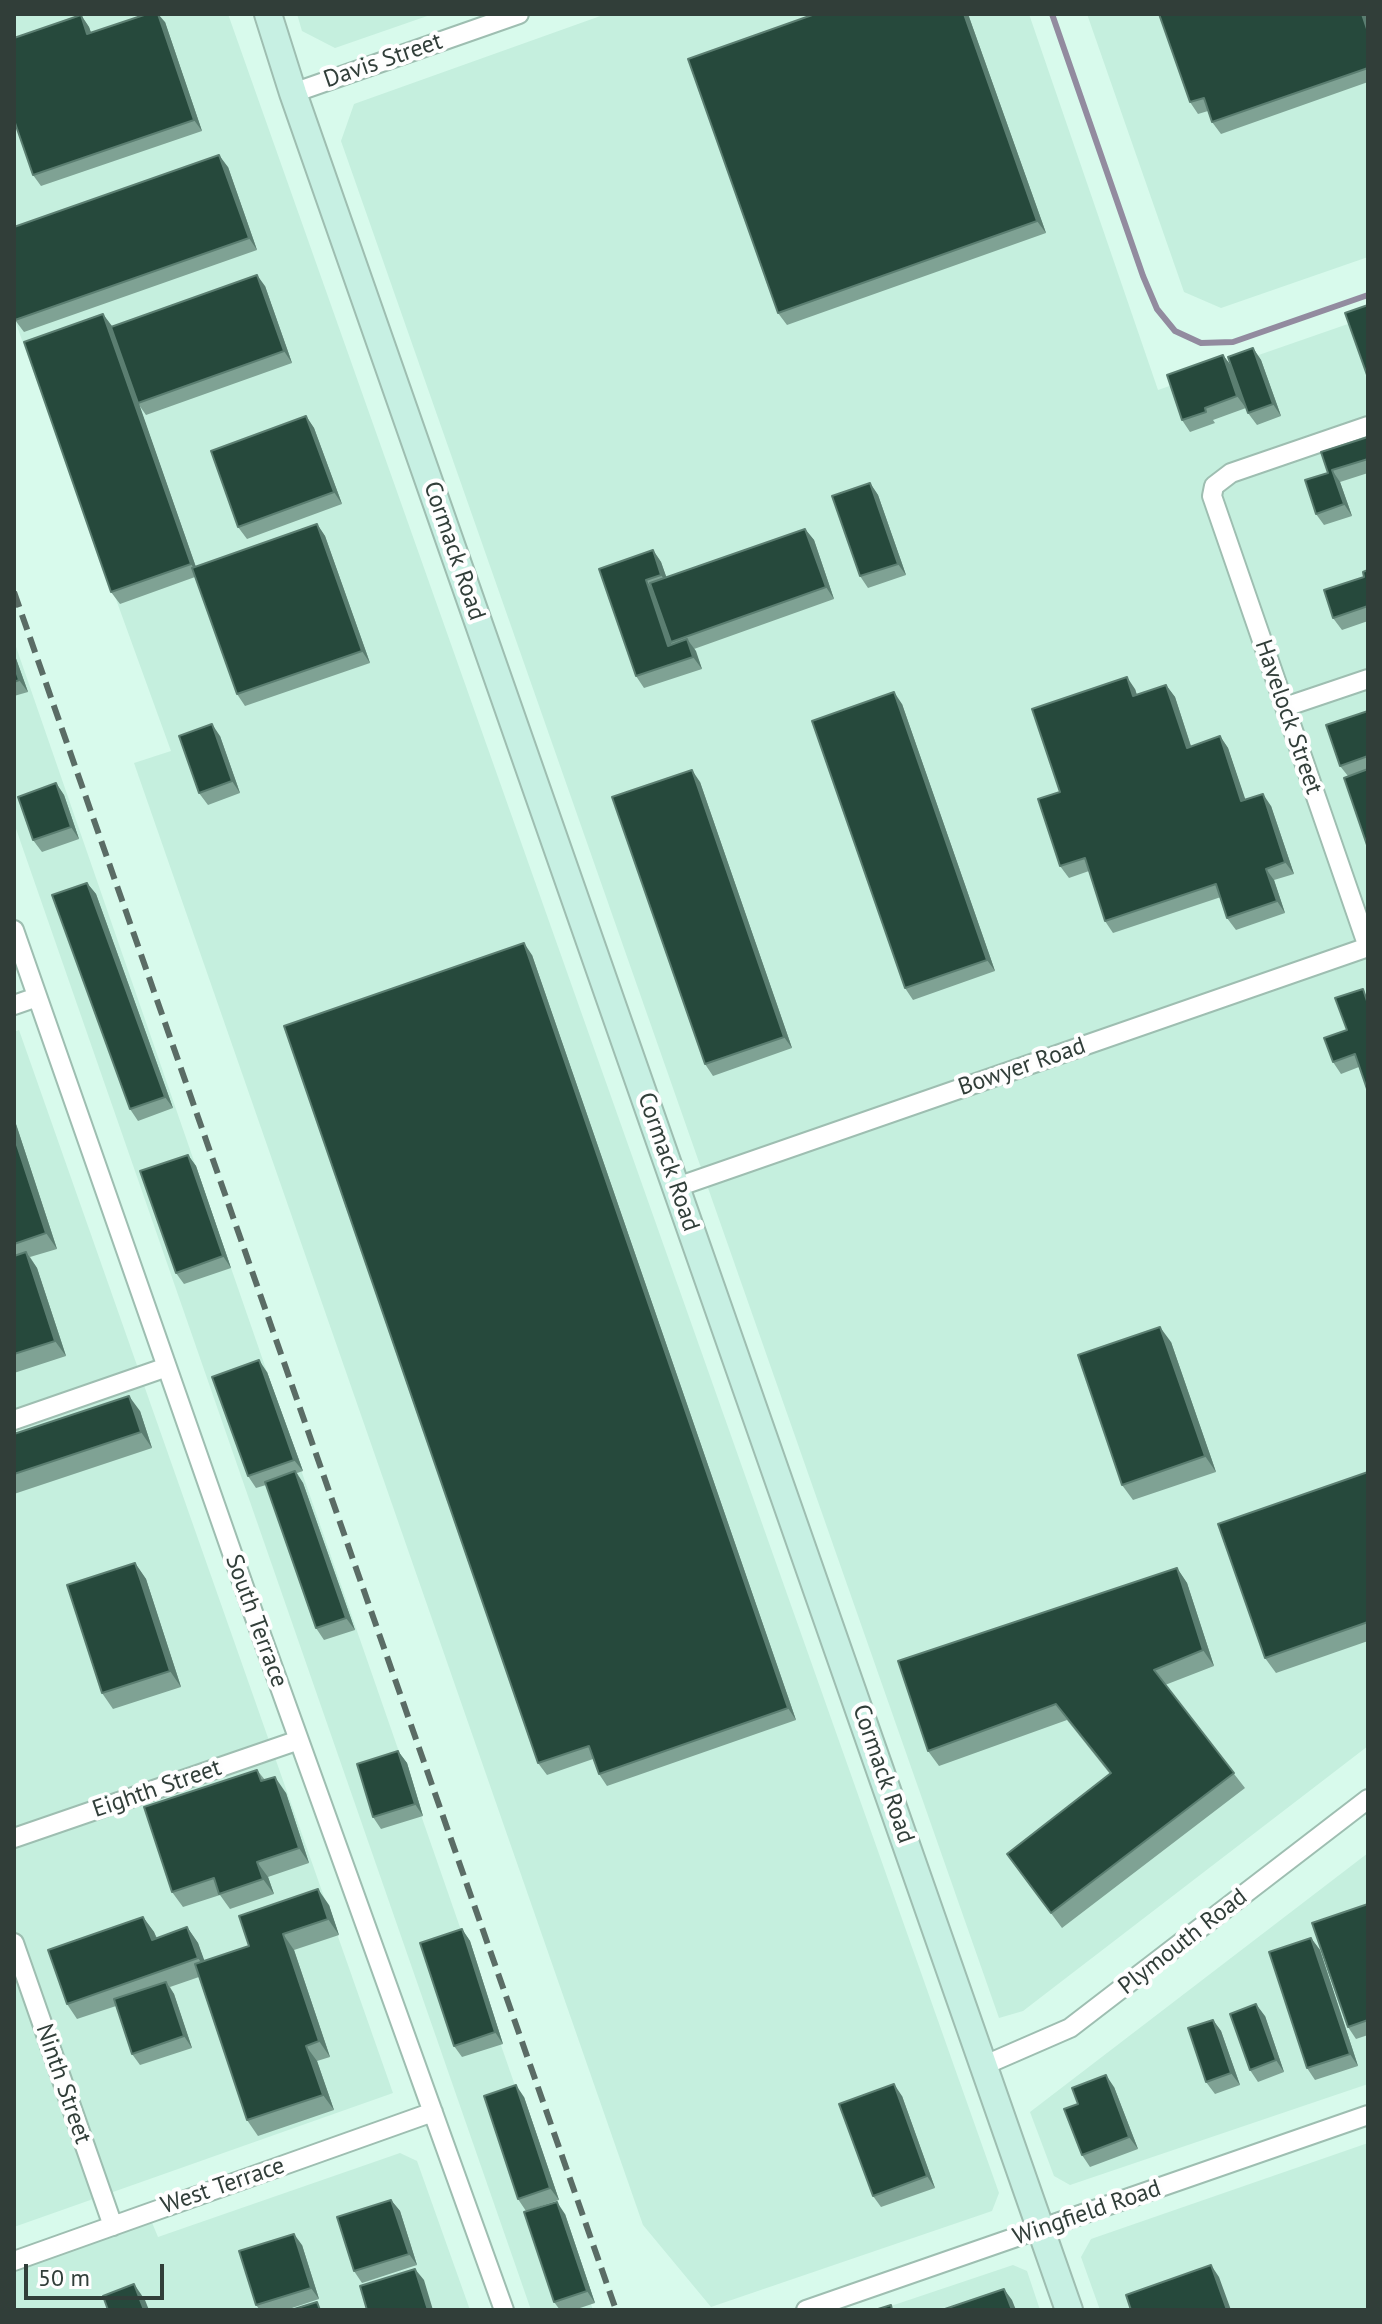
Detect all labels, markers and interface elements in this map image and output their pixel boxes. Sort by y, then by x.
street label: Davis Street [320,27,446,95]
street label: Cormack Road [417,478,491,624]
street label: Havelock Street [1248,636,1328,798]
street label: Bowyer Road [954,1032,1090,1102]
street label: Cormack Road [631,1089,705,1235]
street label: South Terrace [219,1551,293,1691]
street label: Cormack Road [846,1701,920,1847]
street label: Eighth Street [89,1754,225,1824]
street label: Plymouth Road [1113,1883,1253,2001]
street label: Ninth Street [29,2020,97,2148]
street label: West Terrace [157,2151,289,2221]
street label: Wingfield Road [1009,2174,1165,2252]
scale bar [28,2248,168,2298]
text: 50 m [38,2262,90,2293]

